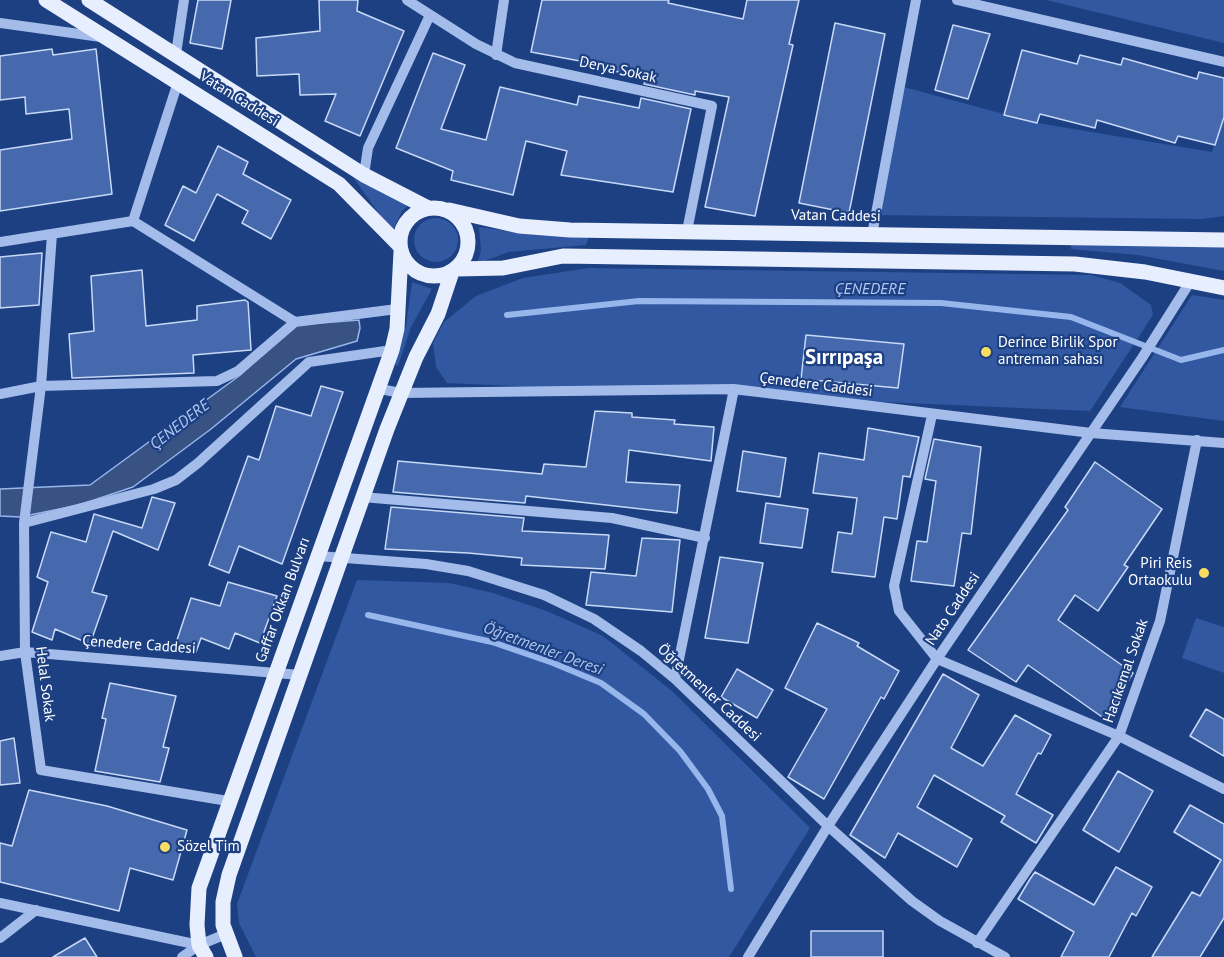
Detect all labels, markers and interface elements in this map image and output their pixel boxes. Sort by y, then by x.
street label: Derya Sokak [578,53,658,87]
street label: Vatan Caddesi [196,68,282,130]
street label: Vatan Caddesi [791,206,881,226]
water label: ÇENEDERE [835,279,905,299]
place label: Derince Birlik Spor antreman sahası [998,334,1117,369]
district label: Sırrıpaşa [805,345,883,371]
marker: Derince Birlik Spor antreman sahası [979,345,993,359]
street label: Çenedere Caddesi [758,369,874,401]
water label: ÇENEDERE [146,396,214,454]
street label: Gaffar Okkan Bulvarı [252,535,314,665]
place label: Piri Reis Ortaokulu [1128,555,1192,590]
marker: Piri Reis Ortaokulu [1197,566,1211,580]
street label: Nato Caddesi [922,569,984,649]
street label: Hacıkemal Sokak [1100,617,1152,725]
water label: Öğretmenler Deresi [481,618,605,680]
street label: Çenedere Caddesi [82,632,196,658]
street label: Öğretmenler Caddesi [653,640,765,746]
street label: Helal Sokak [31,645,59,723]
place label: Sözel Tim [177,838,240,856]
marker: Sözel Tim [158,840,172,854]

